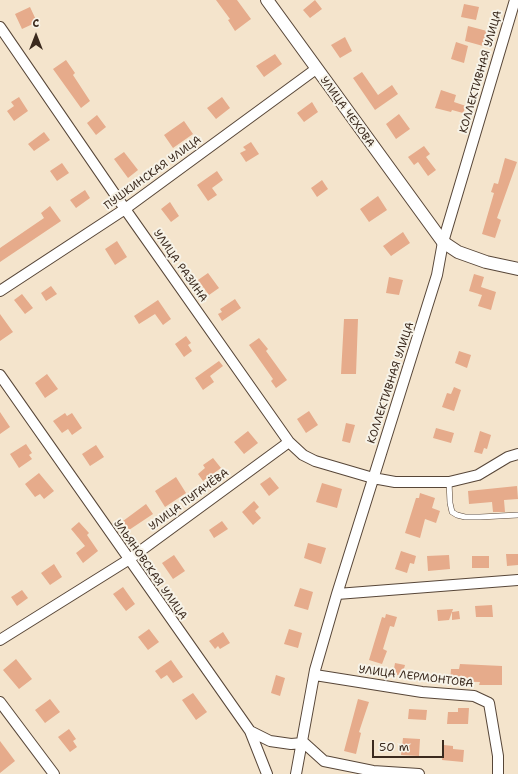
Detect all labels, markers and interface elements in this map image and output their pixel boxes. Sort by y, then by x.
street label: КОЛЛЕКТИВНАЯ УЛИЦА [457,9,505,135]
north arrow [16,16,56,56]
text: С [33,16,39,31]
street label: УЛИЦА ЧЕХОВА [317,74,377,150]
street label: ПУШКИНСКАЯ УЛИЦА [102,133,204,213]
street label: УЛИЦА РАЗИНА [150,227,210,305]
street label: КОЛЛЕКТИВНАЯ УЛИЦА [365,321,417,445]
street label: УЛИЦА ПУГАЧЁВА [146,467,232,533]
street label: УЛЬЯНОВСКАЯ УЛИЦА [111,518,189,622]
street label: УЛИЦА ЛЕРМОНТОВА [358,663,474,691]
scale bar [374,732,446,758]
text: 50 m [379,739,409,755]

